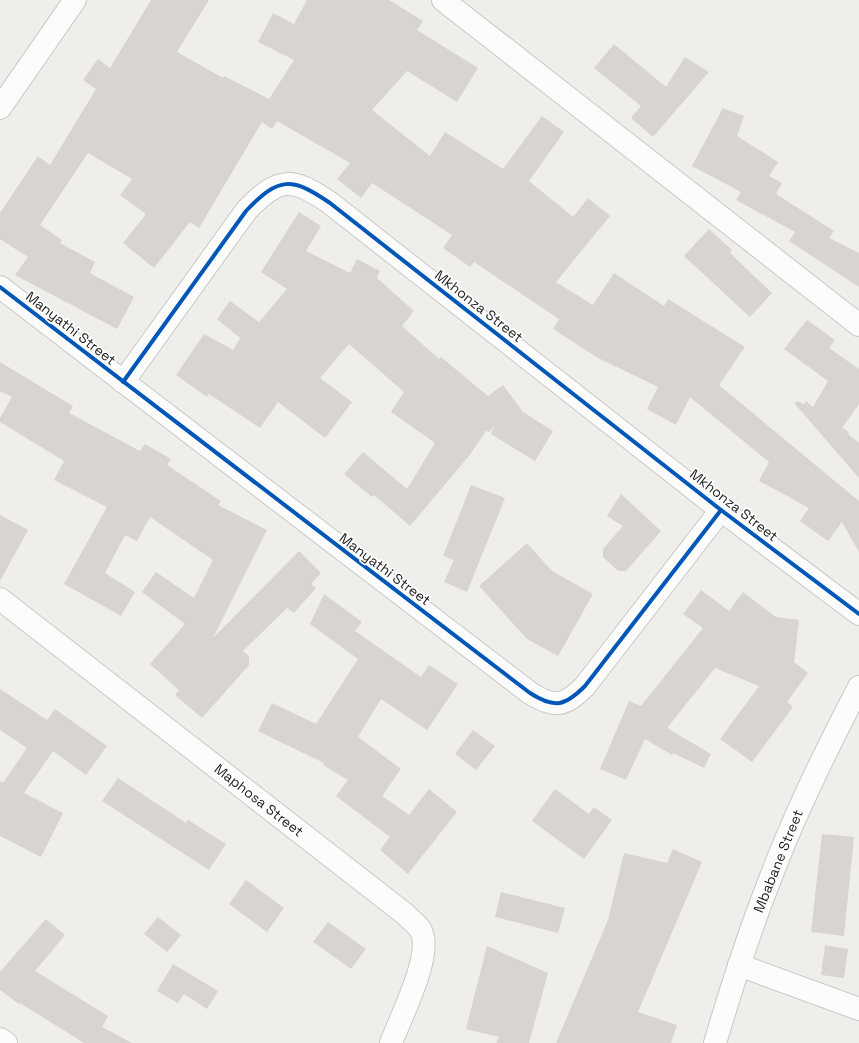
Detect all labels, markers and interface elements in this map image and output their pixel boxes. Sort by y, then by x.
street label: Mkhonza Street [431,266,527,346]
street label: Manyathi Street [22,287,120,369]
street label: Mkhonza Street [686,465,782,545]
street label: Manyathi Street [336,529,434,609]
street label: Maphosa Street [211,760,307,840]
street label: Mbabane Street [749,807,807,915]

